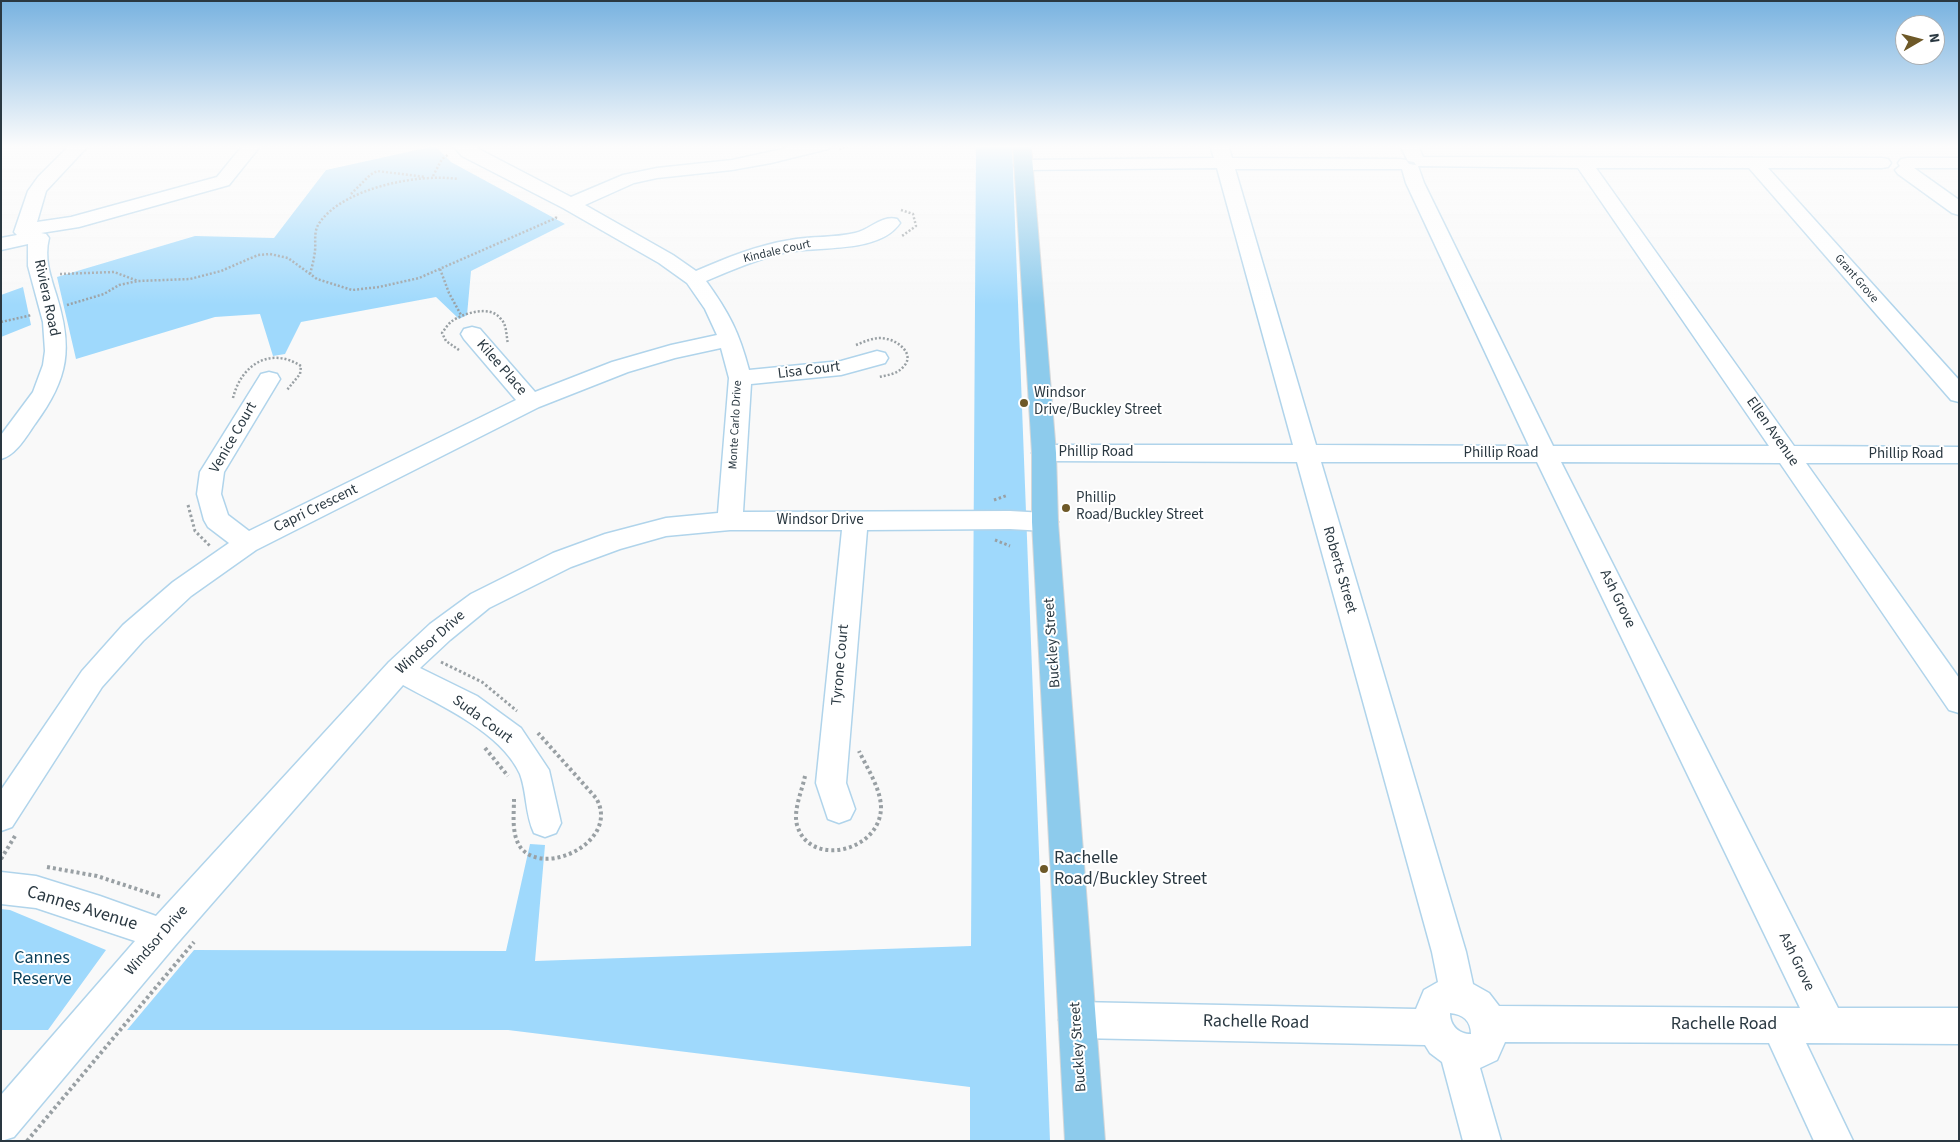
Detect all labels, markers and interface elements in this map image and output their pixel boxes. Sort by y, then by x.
north arrow [1895,15,1945,65]
text: N [1923,32,1944,44]
street label: Kindale Court [742,237,812,267]
street label: Grant Grove [1831,252,1881,306]
street label: Riviera Road [29,258,63,338]
street label: Kilee Place [472,336,530,400]
street label: Lisa Court [777,358,841,384]
street label: Monte Carlo Drive [726,380,746,470]
place label: Windsor Drive/Buckley Street [1034,385,1162,420]
street label: Ellen Avenue [1742,394,1802,470]
marker: Windsor Drive/Buckley Street [1018,397,1030,409]
street label: Venice Court [206,399,262,477]
street label: Phillip Road [1058,444,1134,462]
street label: Phillip Road [1463,445,1539,463]
street label: Phillip Road [1868,446,1944,464]
street label: Capri Crescent [271,481,361,537]
place label: Phillip Road/Buckley Street [1076,490,1204,525]
marker: Phillip Road/Buckley Street [1060,502,1072,514]
street label: Windsor Drive [776,512,864,530]
street label: Roberts Street [1318,525,1360,615]
street label: Ash Grove [1595,567,1639,631]
street label: Buckley Street [1041,597,1065,689]
street label: Windsor Drive [393,607,469,679]
street label: Tyrone Court [828,624,854,706]
street label: Suda Court [448,692,516,748]
place label: Rachelle Road/Buckley Street [1054,848,1207,891]
marker: Rachelle Road/Buckley Street [1038,863,1050,875]
street label: Cannes Avenue [24,882,140,936]
street label: Windsor Drive [122,902,192,980]
street label: Ash Grove [1774,930,1818,994]
park label: Cannes Reserve [12,948,72,991]
street label: Buckley Street [1067,1001,1091,1093]
street label: Rachelle Road [1203,1011,1309,1035]
street label: Rachelle Road [1671,1014,1777,1036]

